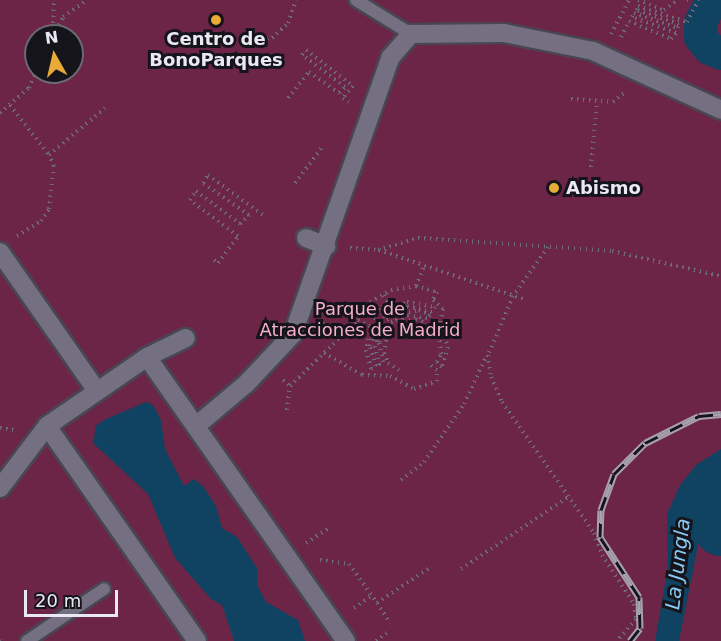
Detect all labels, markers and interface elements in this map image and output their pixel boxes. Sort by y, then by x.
marker: Centro de BonoParques [209,13,223,27]
north arrow [24,24,84,84]
text: N [44,27,60,48]
place label: Centro de BonoParques [149,29,283,72]
place label: Abismo [566,177,641,199]
marker: Abismo [547,181,561,195]
park label: Parque de Atracciones de Madrid [260,299,460,342]
water label: La Jungla [661,517,695,611]
scale bar [27,578,122,616]
text: 20 m [35,590,81,611]

